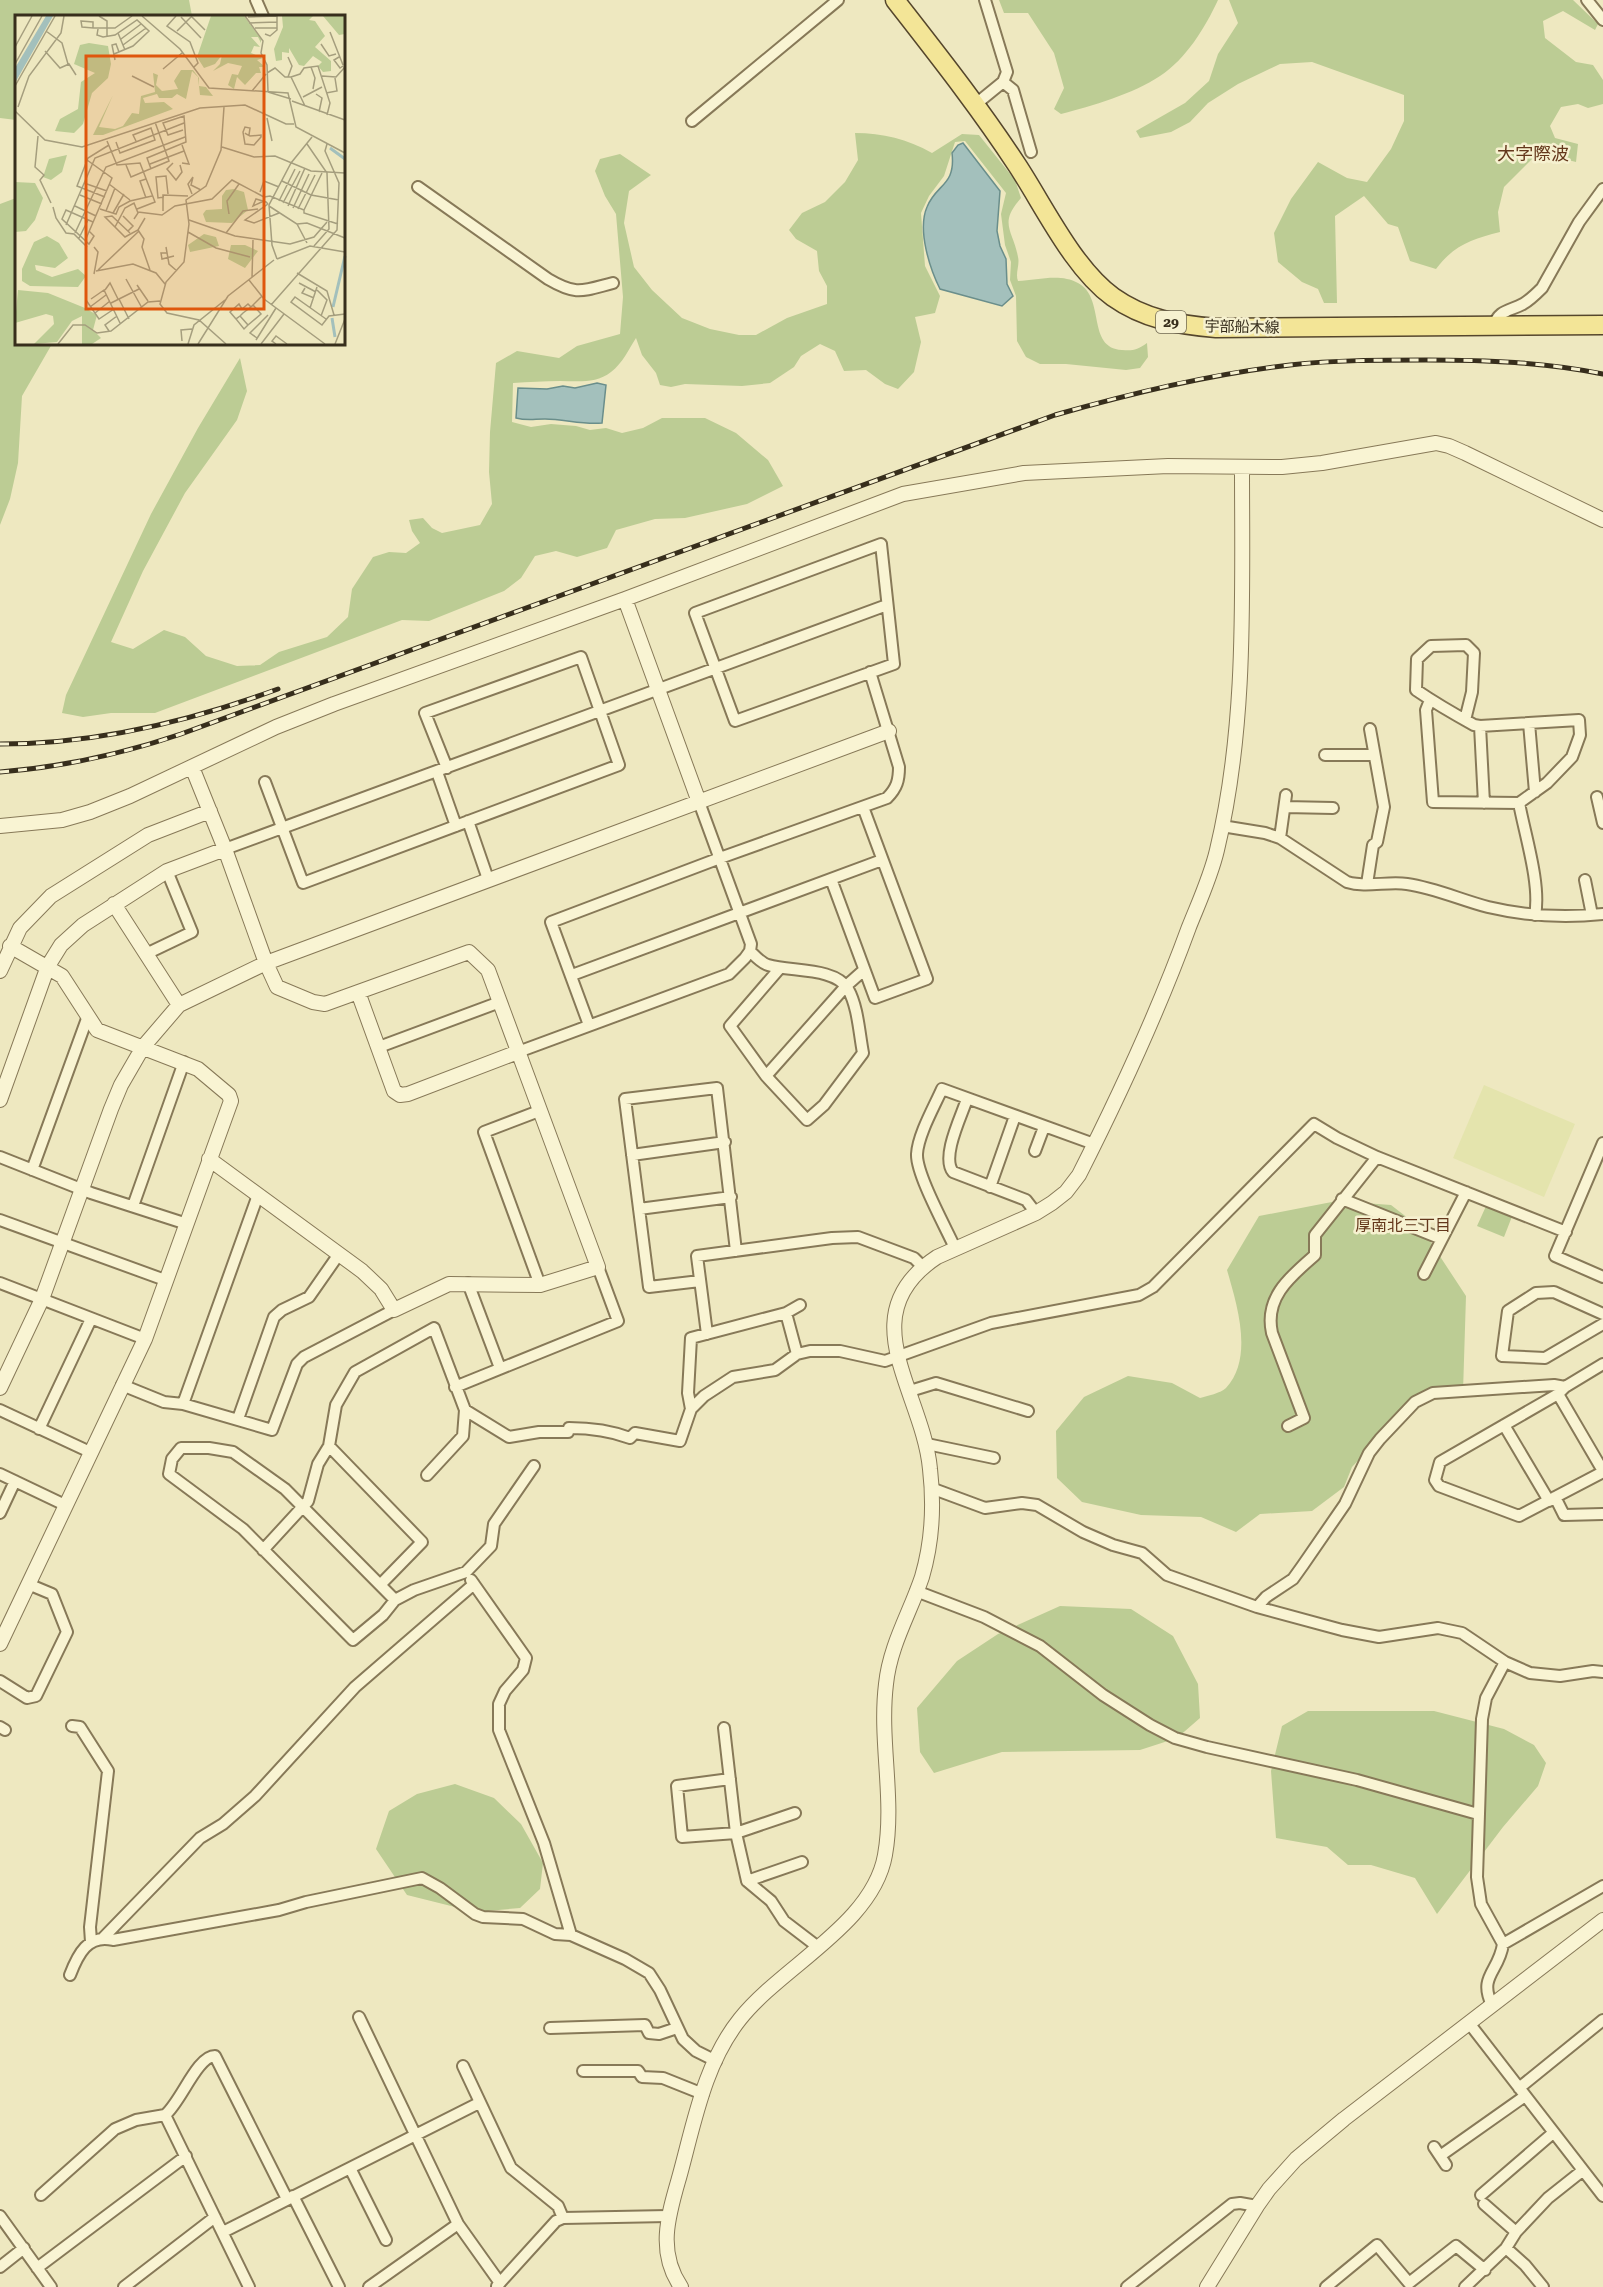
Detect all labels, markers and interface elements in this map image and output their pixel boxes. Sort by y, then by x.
inset map [15,15,345,345]
district label: 大字際波 [1497,143,1569,164]
road number: 29 [1156,311,1186,333]
street label: 宇部船木線 [1204,317,1280,337]
district label: 厚南北三丁目 [1355,1216,1451,1235]

